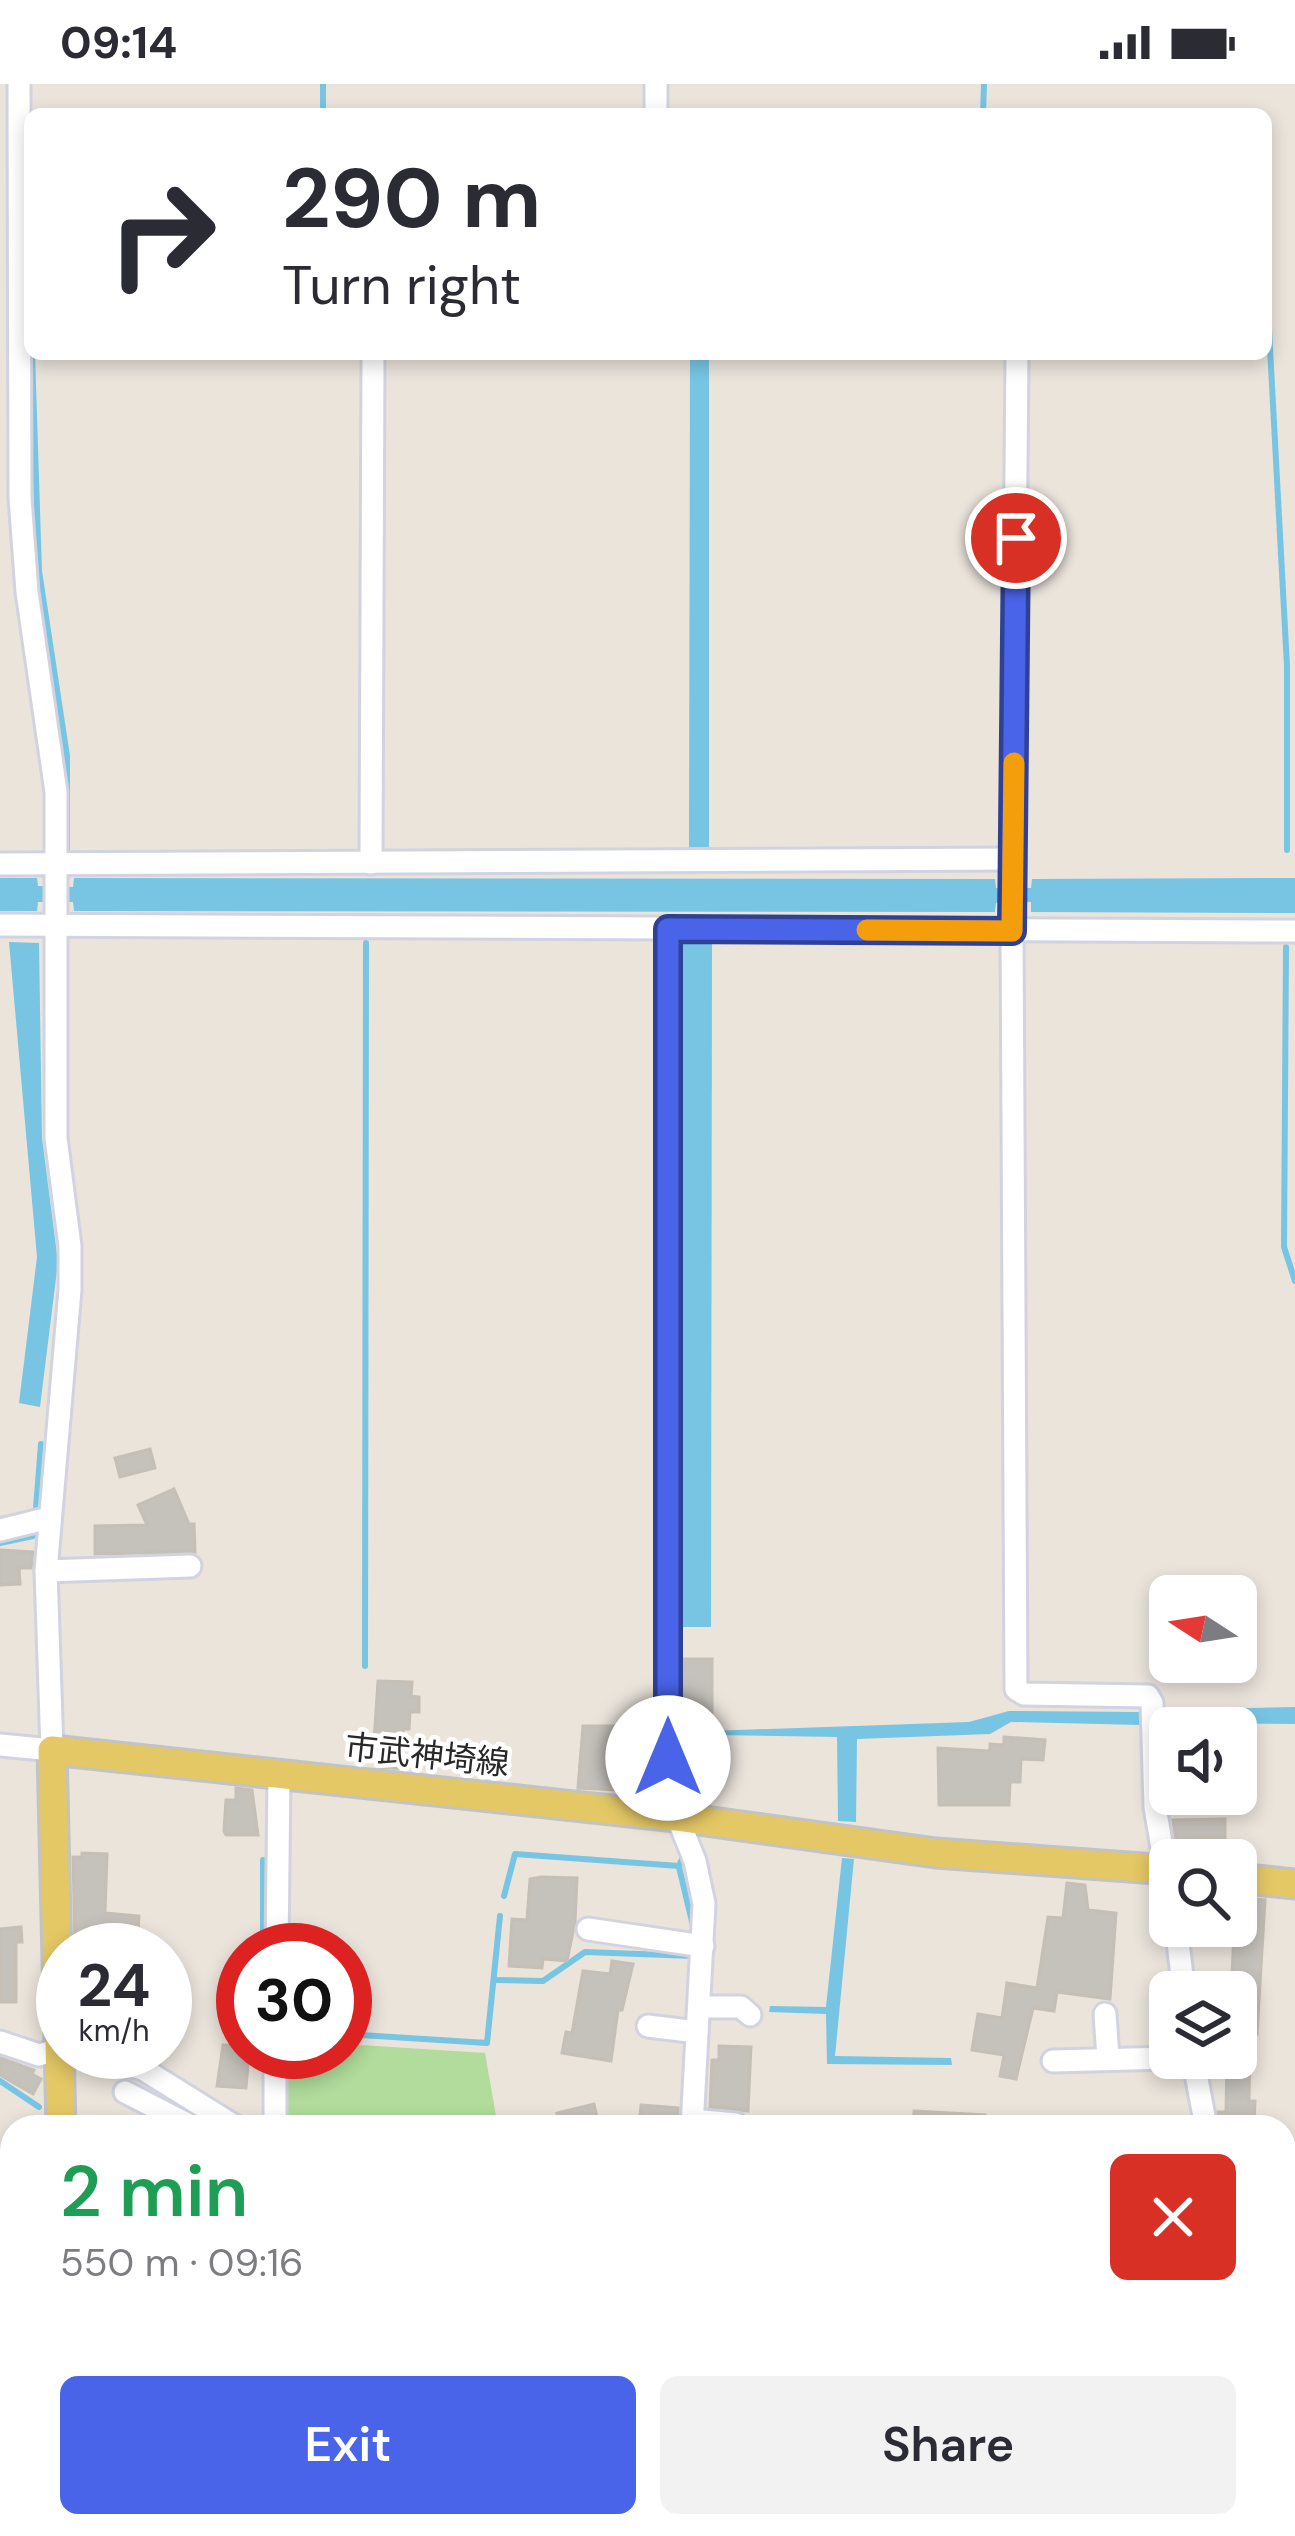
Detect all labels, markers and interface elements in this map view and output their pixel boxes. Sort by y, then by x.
text: 09:14 [60,13,177,72]
text: 290 m [282,144,541,253]
icon: right [84,156,240,312]
text: Turn right [282,250,521,321]
pin [965,487,1067,589]
icon: arrive [983,505,1049,571]
north arrow [1149,1575,1257,1683]
map controls [1149,1575,1257,2079]
position arrow [605,1695,731,1821]
button: sound [1149,1707,1257,1815]
street label: 市武神埼線 [343,1725,511,1785]
button: search [1149,1839,1257,1947]
speed limit sign: 30 [216,1923,372,2079]
text: 24 [77,1946,151,2025]
button: layers [1149,1971,1257,2079]
text: km/h [79,2011,149,2050]
text: 2 min [60,2145,248,2238]
button: close [1110,2154,1236,2280]
text: 550 m · 09:16 [60,2237,304,2288]
button: Exit [60,2376,636,2514]
button: Share [660,2376,1236,2514]

